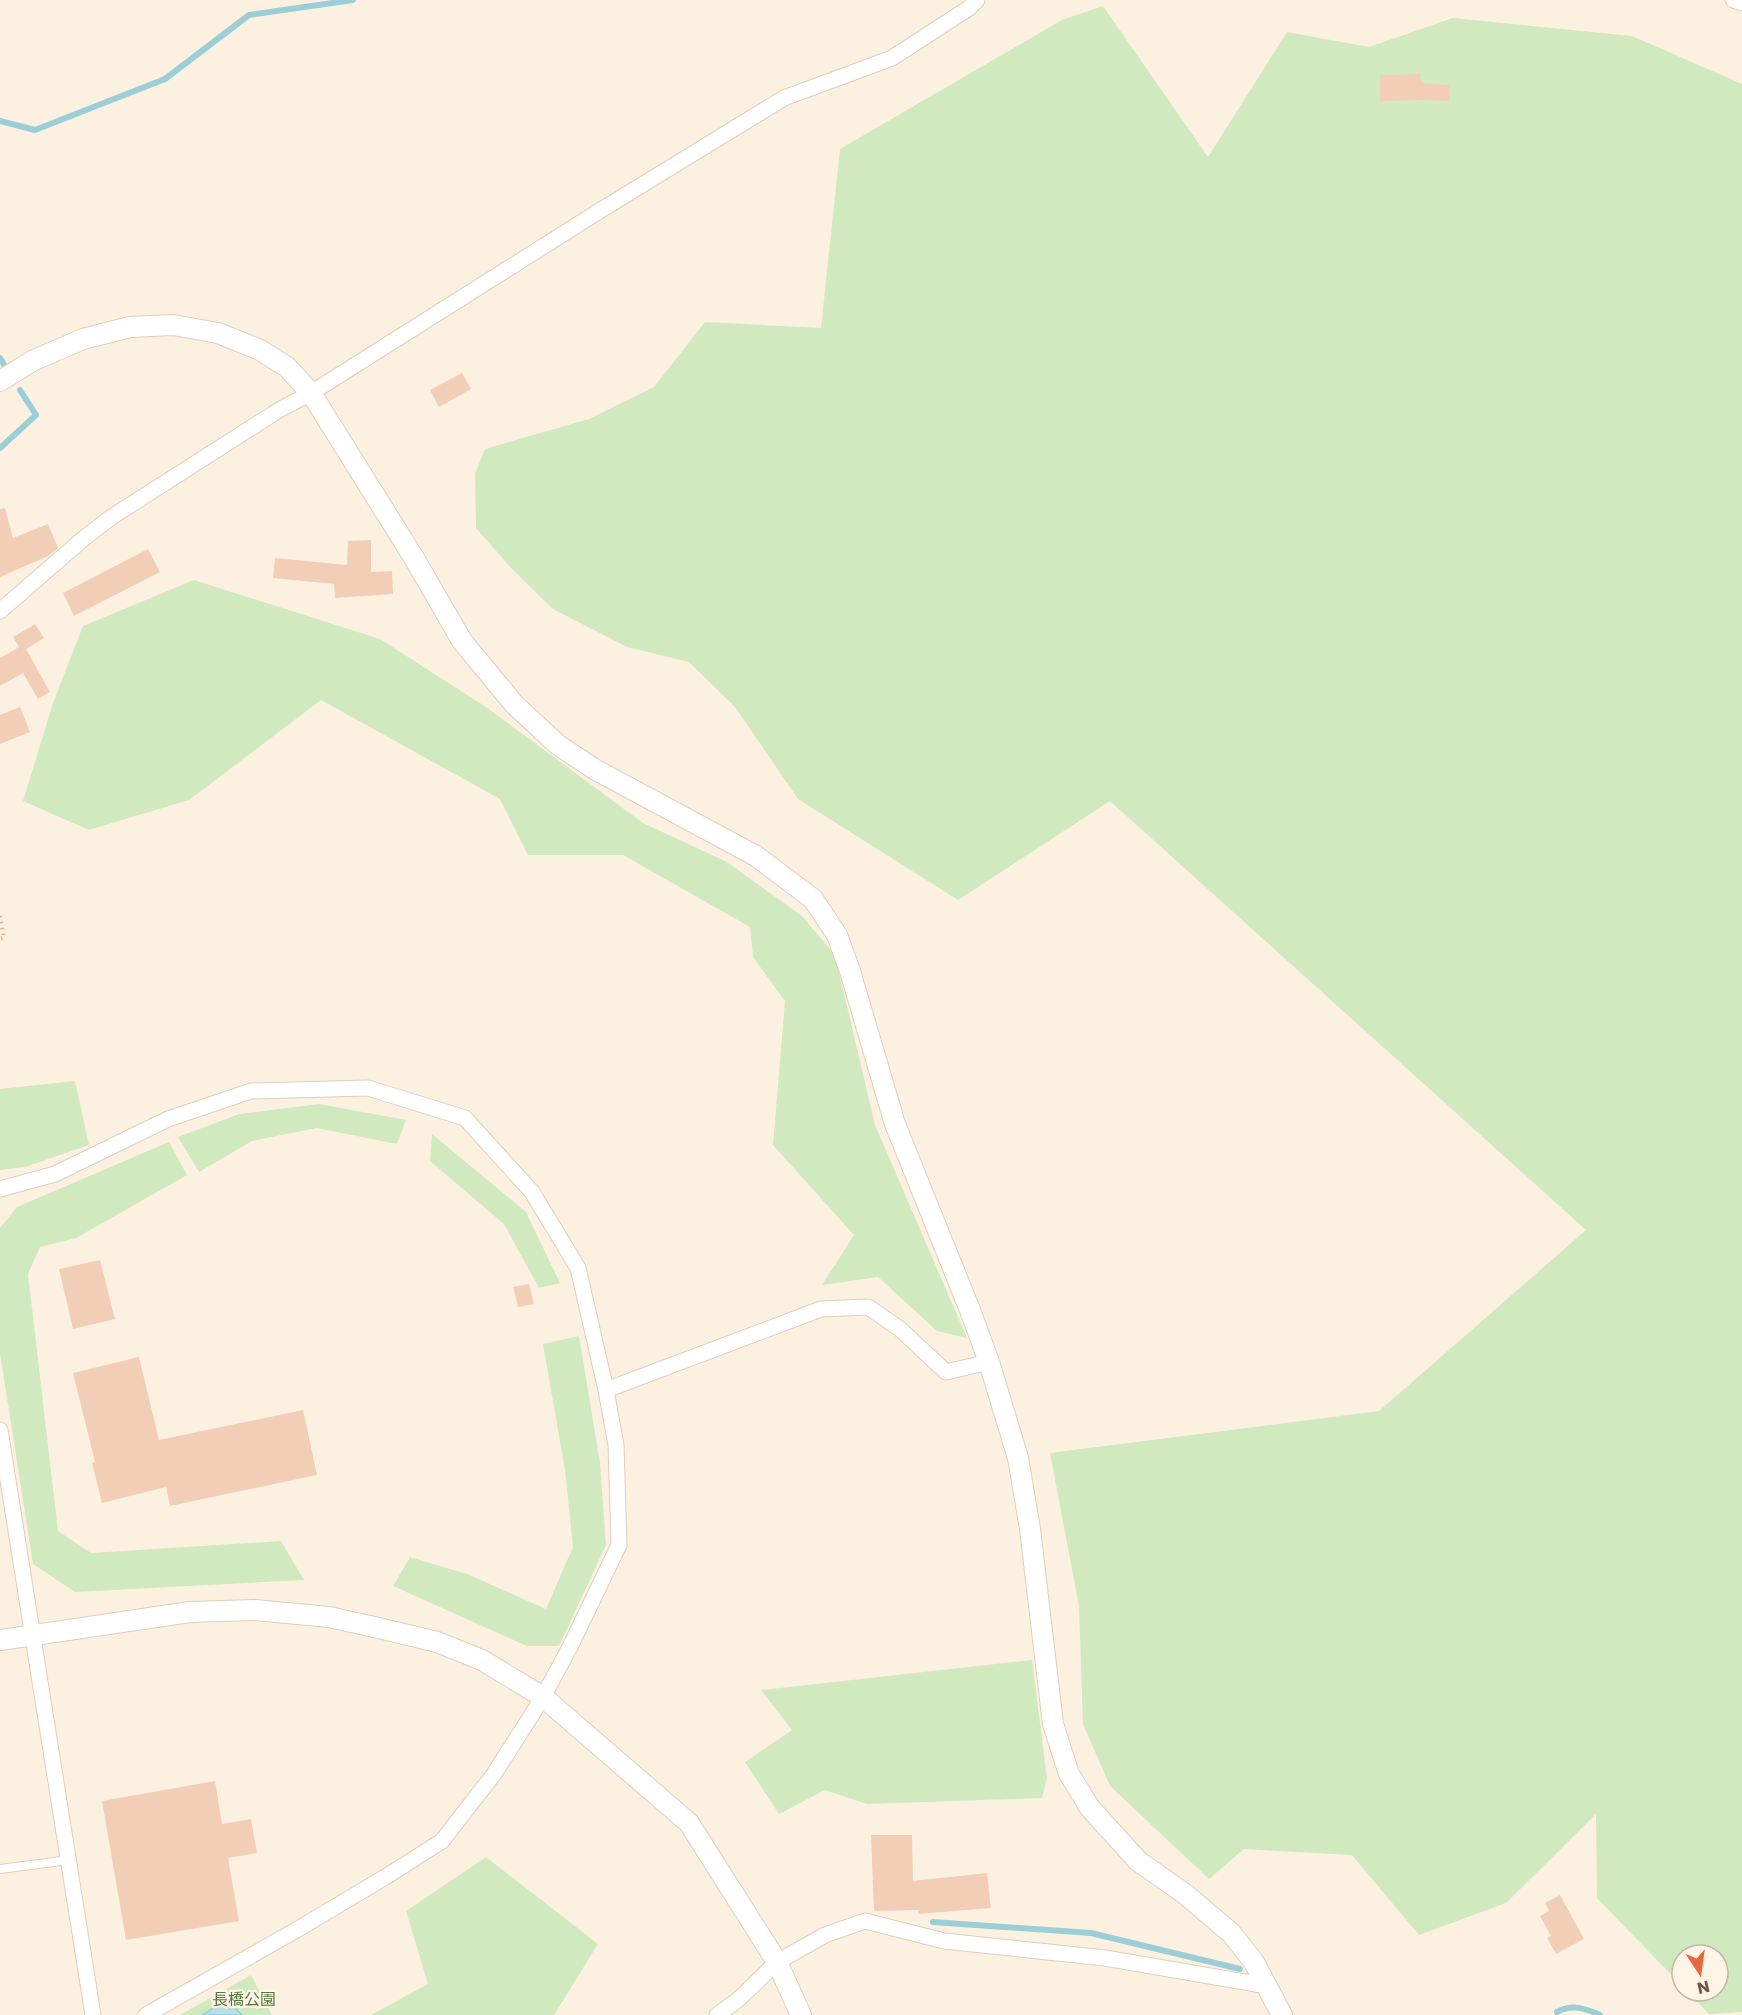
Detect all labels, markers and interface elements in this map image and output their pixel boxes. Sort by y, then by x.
north arrow [1670,1943,1730,2003]
text: N [1695,1975,1712,2000]
park label: 長橋公園 [212,1988,276,2011]

